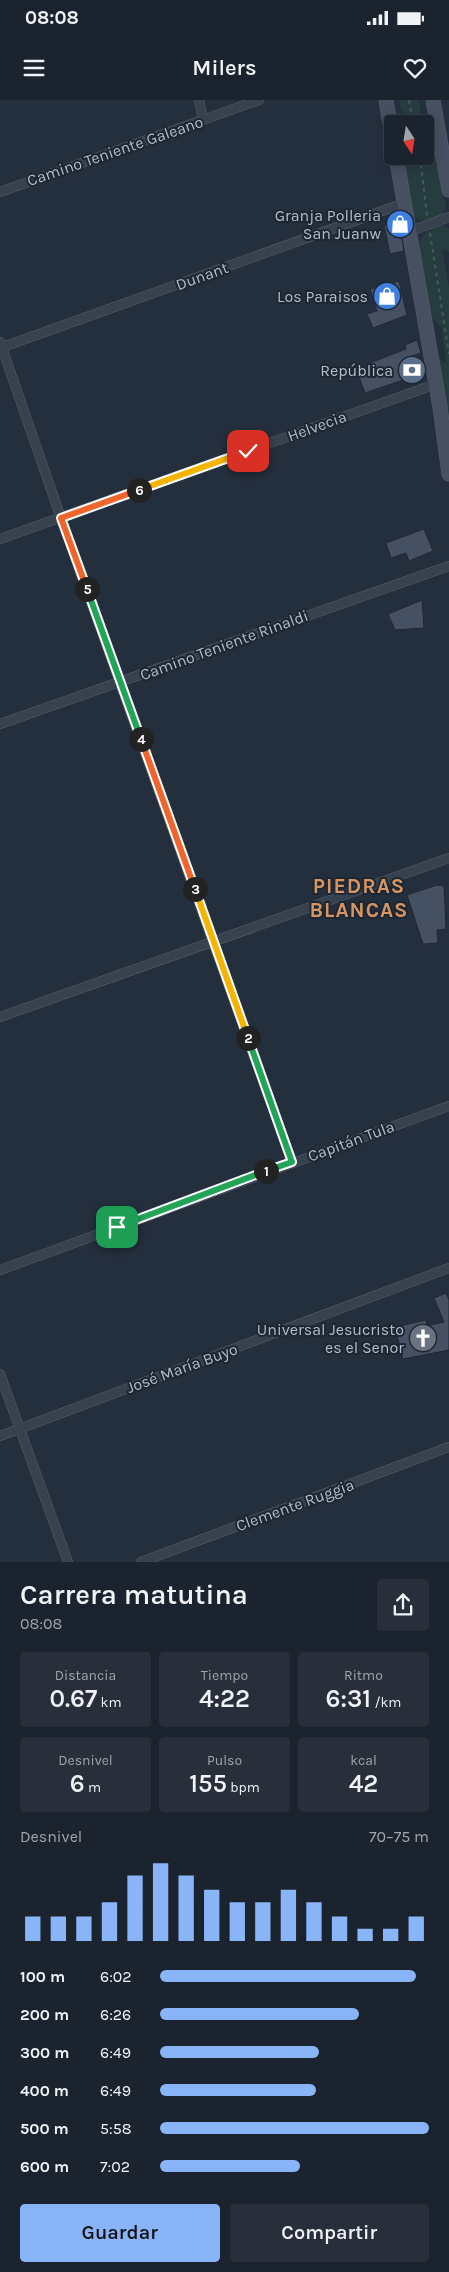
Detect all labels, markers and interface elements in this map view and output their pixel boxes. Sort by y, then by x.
text: 08:08 [25,7,79,29]
icon: menu [20,54,48,82]
icon: heart [401,54,429,82]
text: Milers [192,55,257,81]
street label: Camino Teniente Galeano [24,112,206,190]
north arrow [384,115,434,165]
map controls [384,115,434,165]
place label: Granja Polleria San Juanw [275,206,381,243]
shop icon: Granja Polleria San Juanw [385,209,415,239]
street label: Dunant [173,258,231,294]
shop icon: Los Paraisos [372,281,402,311]
place label: Los Paraisos [277,287,368,306]
bank icon: República [397,355,427,385]
place label: República [320,361,393,380]
street label: Helvecia [285,407,349,445]
pin [227,430,269,472]
icon: check [234,437,262,465]
pin: 6 [126,478,152,502]
text: 6 [135,482,144,499]
pin: 5 [74,576,100,602]
text: 5 [83,581,92,598]
street label: Camino Teniente Rinaldi [137,606,311,684]
pin: 4 [128,726,154,752]
text: 4 [137,731,146,748]
district label: PIEDRAS BLANCAS [309,874,409,922]
pin: 3 [182,876,208,902]
text: 3 [191,881,200,898]
pin: 2 [236,1026,260,1050]
text: 2 [244,1030,253,1047]
street label: Capitán Tula [305,1117,397,1165]
pin: 1 [254,1158,278,1184]
text: 1 [264,1163,269,1180]
pin [96,1206,138,1248]
icon: arrive [103,1213,131,1241]
place label: Universal Jesucristo es el Senor [257,1320,404,1357]
church icon: Universal Jesucristo es el Senor [408,1323,438,1353]
street label: José María Buyo [124,1339,240,1397]
street label: Clemente Ruggia [233,1475,357,1535]
text: Carrera matutina [20,1578,248,1611]
button: share [377,1579,429,1631]
text: 08:08 [20,1614,62,1633]
text: Distancia [55,1667,116,1684]
text: Tiempo [201,1667,248,1684]
text: Ritmo [344,1667,383,1684]
text: 0.67 [49,1684,97,1713]
text: 4:22 [199,1684,250,1713]
text: 6:31 [326,1684,371,1713]
text: km [97,1694,122,1711]
text: /km [371,1694,401,1711]
text: Desnivel [58,1752,113,1769]
text: Pulso [207,1752,242,1769]
text: kcal [350,1752,377,1769]
text: 6 [70,1769,85,1798]
text: 155 [189,1769,227,1798]
text: 42 [349,1769,378,1798]
text: m [85,1779,101,1796]
text: bpm [227,1779,260,1796]
text: Desnivel [20,1827,82,1846]
text: 70–75 m [369,1827,429,1846]
text: 100 m [20,1967,65,1986]
text: 6:02 [100,1967,132,1986]
text: 200 m [20,2005,69,2024]
text: 6:26 [100,2005,131,2024]
text: 300 m [20,2043,69,2062]
text: 6:49 [100,2043,131,2062]
text: 400 m [20,2081,69,2100]
text: 6:49 [100,2081,131,2100]
text: 500 m [20,2119,69,2138]
text: 5:58 [100,2119,132,2138]
text: 600 m [20,2157,69,2176]
text: 7:02 [100,2157,130,2176]
button: Guardar [20,2204,220,2262]
button: Compartir [230,2204,429,2262]

